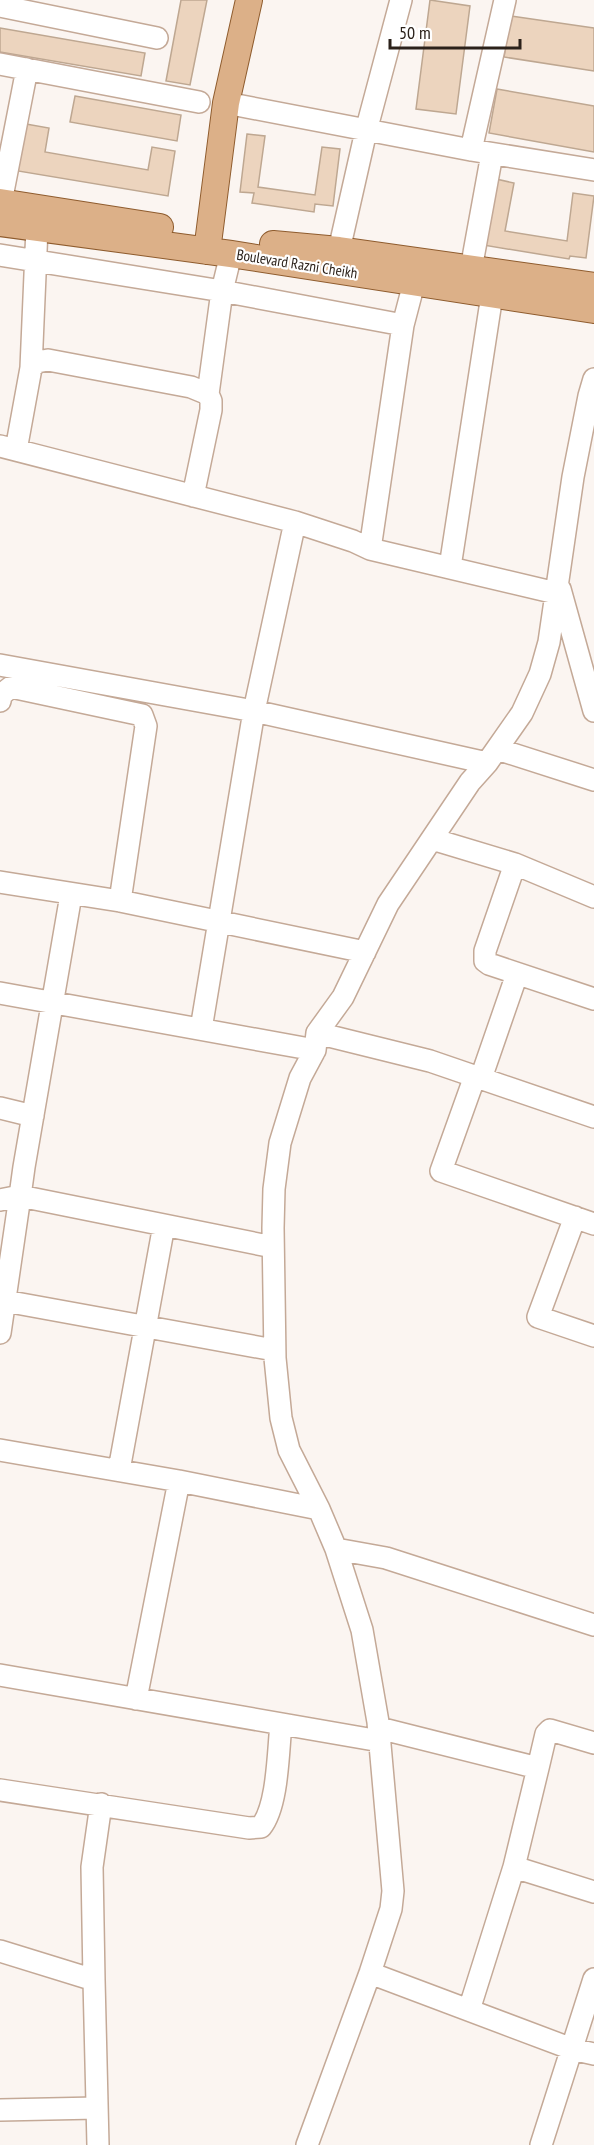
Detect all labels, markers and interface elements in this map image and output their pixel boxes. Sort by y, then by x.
scale bar [390,12,520,50]
text: 50 m [399,21,431,44]
street label: Boulevard Razni Cheikh [235,245,359,282]

